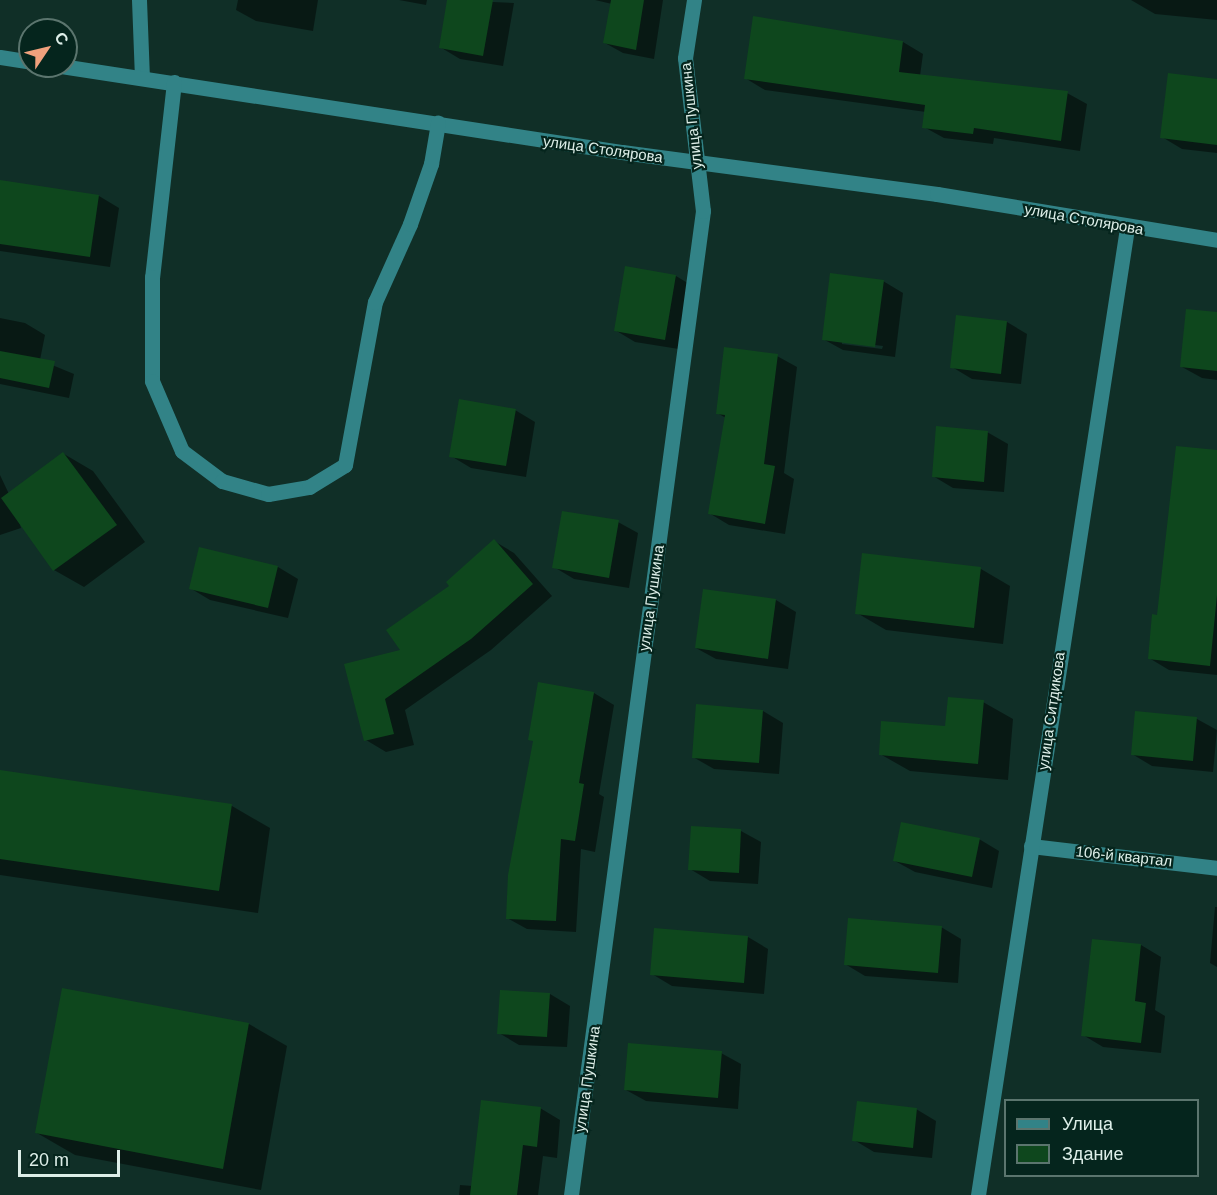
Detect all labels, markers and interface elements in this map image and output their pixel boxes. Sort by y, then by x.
north arrow [18,18,78,78]
text: С [51,29,72,48]
street label: улица Пушкина [676,62,706,170]
street label: улица Столярова [542,132,664,166]
street label: улица Столярова [1023,200,1145,238]
street label: улица Пушкина [635,544,667,652]
street label: улица Ситдикова [1034,651,1068,771]
street label: 106-й квартал [1075,842,1173,870]
street label: улица Пушкина [571,1025,603,1133]
legend [1004,1099,1199,1177]
text: Улица [1062,1114,1113,1134]
scale bar [21,1138,123,1176]
text: Здание [1062,1144,1123,1164]
text: 20 m [29,1150,69,1170]

